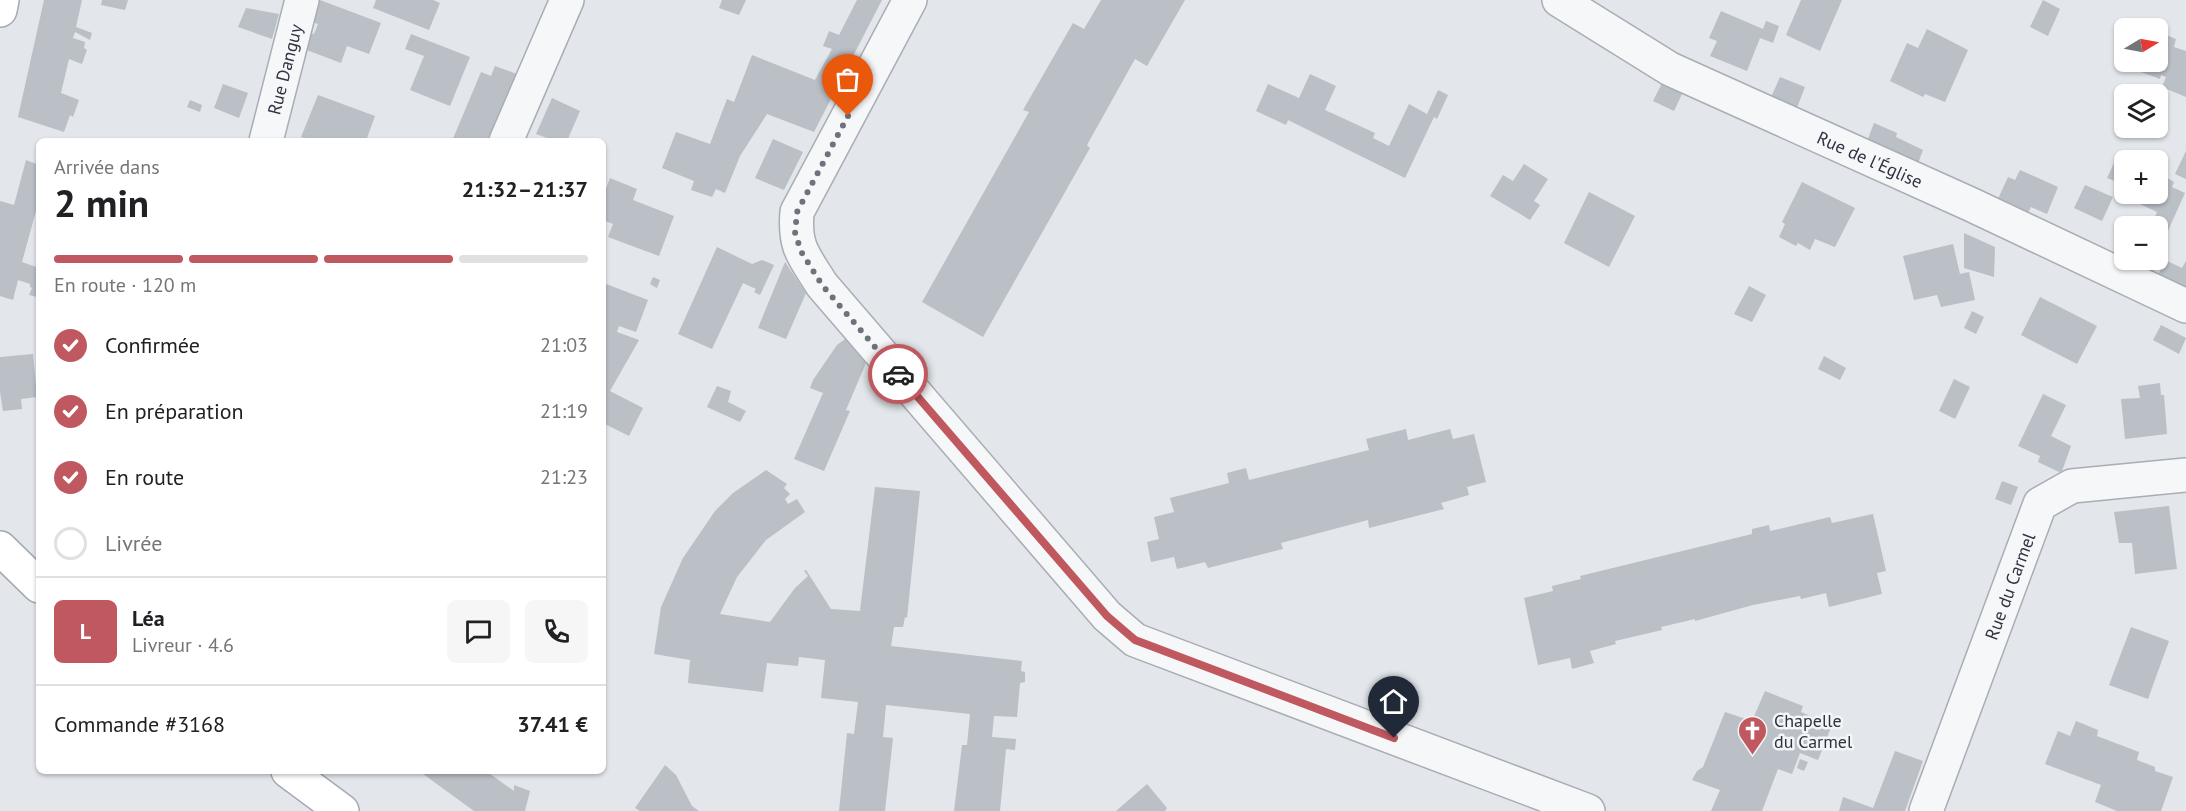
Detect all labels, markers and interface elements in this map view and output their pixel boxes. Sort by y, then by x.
north arrow [2114,18,2168,72]
map controls [2114,18,2168,270]
street label: Rue Danguy [262,21,307,117]
pin [822,54,873,116]
icon: bag [831,63,864,96]
button: layers [2114,84,2168,138]
street label: Rue de l'Église [1814,125,1926,193]
button: + [2114,150,2168,204]
text: Arrivée dans [54,154,160,180]
text: 21:32–21:37 [462,175,588,203]
text: 2 min [54,177,149,228]
button: − [2114,216,2168,270]
text: En route · 120 m [54,272,196,298]
icon: check [54,329,87,362]
text: Confirmée [105,331,200,359]
text: 21:03 [540,332,588,358]
courier [868,344,928,404]
icon: car [882,358,915,391]
icon: check [54,395,87,428]
text: En préparation [105,397,244,425]
text: 21:19 [540,398,588,424]
icon: check [54,461,87,494]
text: En route [105,463,184,491]
text: 21:23 [540,464,588,490]
text: Livrée [105,529,162,557]
street label: Rue du Carmel [1979,529,2040,643]
button: chat [447,600,510,663]
button: phone [525,600,588,663]
text: Léa [132,604,165,632]
text: L [80,617,91,645]
text: Livreur · 4.6 [132,632,234,658]
pin [1368,676,1419,738]
icon: home [1377,685,1410,718]
place label: Chapelle du Carmel [1774,709,1853,753]
text: Commande #3168 [54,710,225,738]
text: 37.41 € [517,710,588,738]
church icon: Chapelle du Carmel [1737,714,1769,756]

